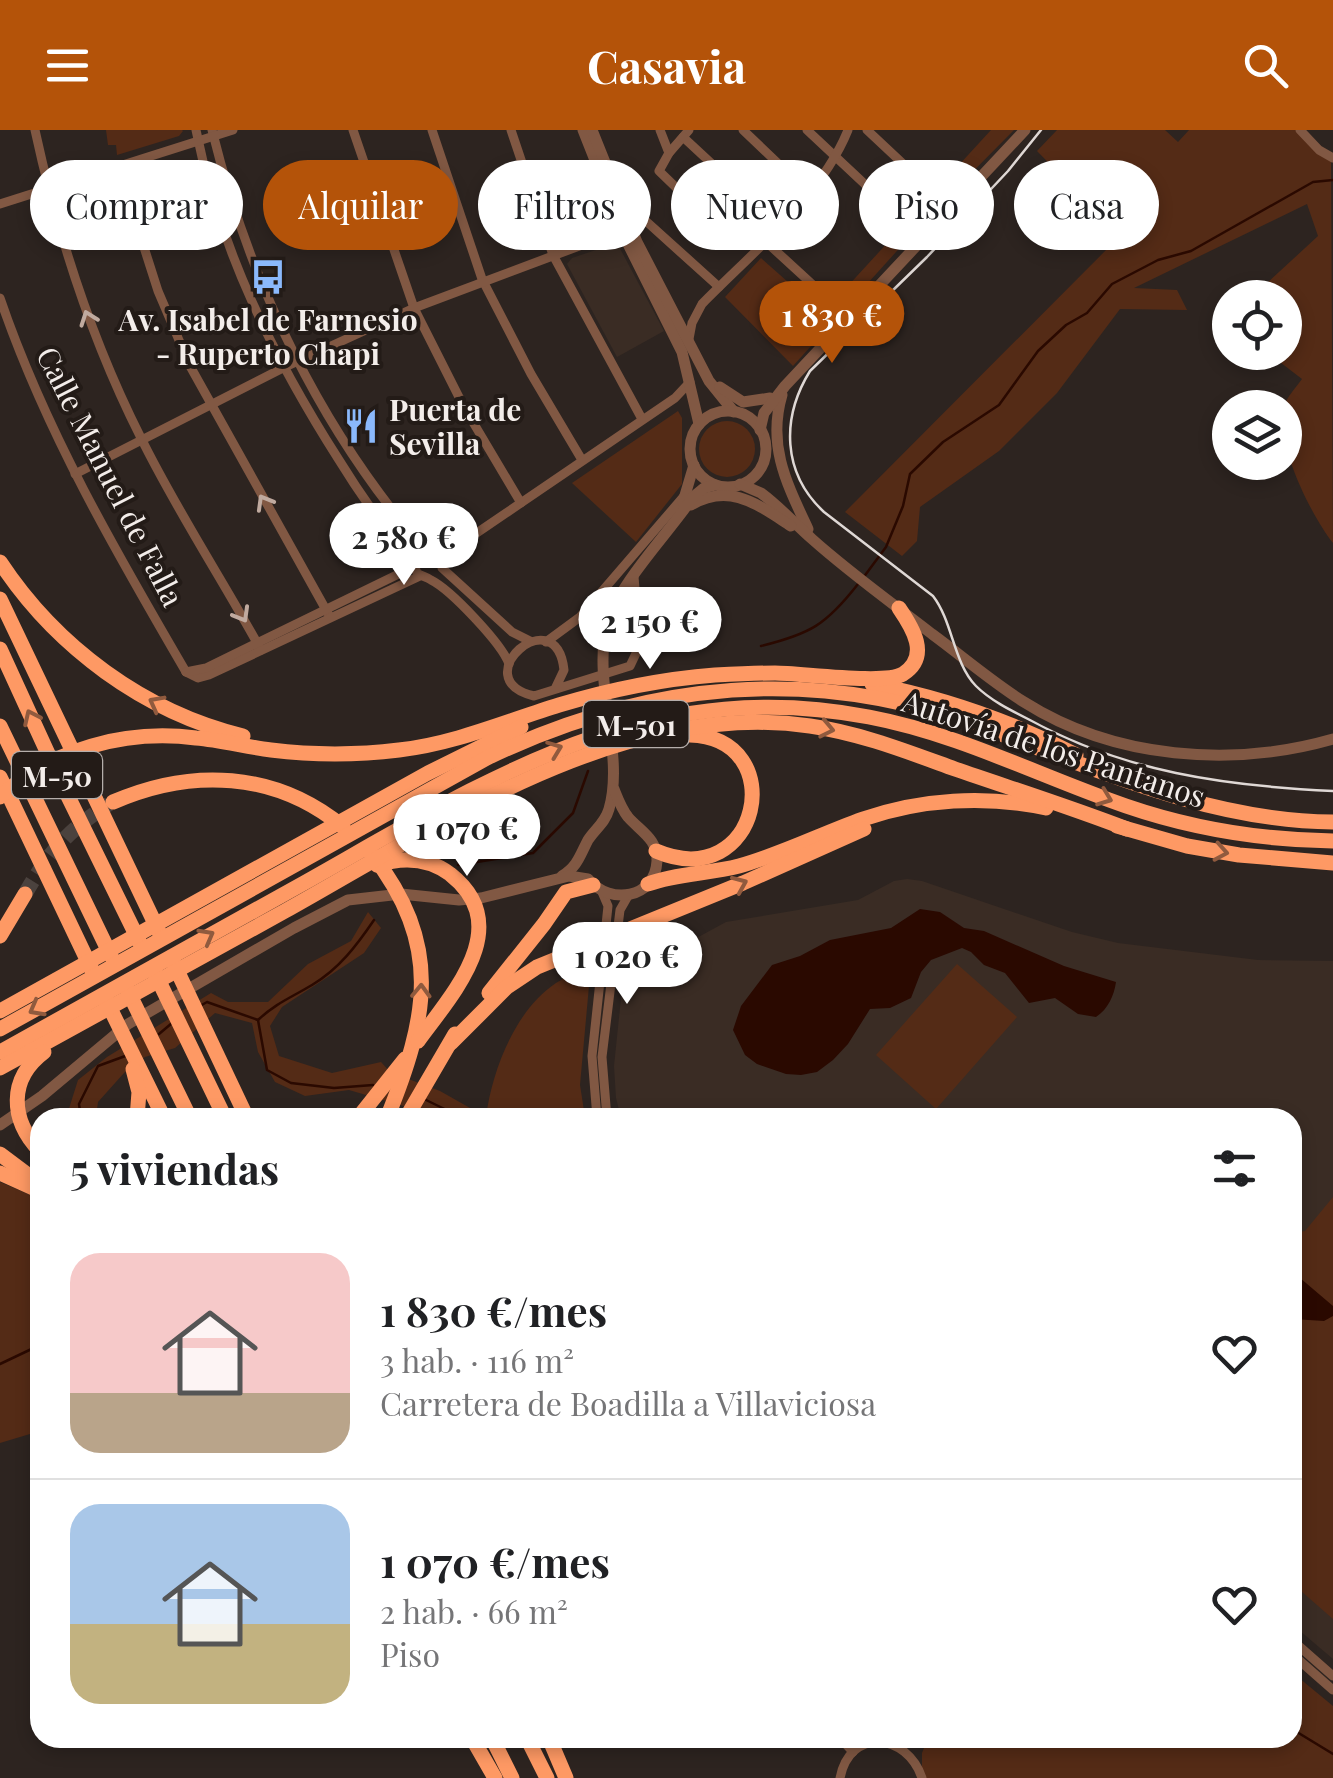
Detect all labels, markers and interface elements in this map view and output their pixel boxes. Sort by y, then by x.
text: Casavia [587,35,746,95]
icon: menu [40,38,95,93]
icon: search [1238,38,1293,93]
chip: Comprar [30,160,243,250]
chip: Alquilar [263,160,458,250]
chip: Filtros [478,160,651,250]
chip: Nuevo [671,160,839,250]
chip: Piso [859,160,994,250]
chip: Casa [1014,160,1159,250]
bus stop icon: Av. Isabel de Farnesio - Ruperto Chapi [249,258,287,296]
map controls [1212,280,1302,480]
button: locate [1212,280,1302,370]
pin: 1 830 € [740,281,924,366]
text: 1 830 € [781,292,883,335]
place label: Av. Isabel de Farnesio - Ruperto Chapi [117,299,418,373]
one-way arrow [80,310,100,328]
street label: Calle Manuel de Falla [28,339,194,613]
place label: Puerta de Sevilla [389,389,521,463]
button: layers [1212,390,1302,480]
restaurant icon: Puerta de Sevilla [342,407,380,445]
one-way arrow [257,495,276,513]
pin: 2 580 € [312,503,496,588]
text: 2 580 € [351,514,457,557]
pin: 2 150 € [558,587,742,672]
text: 2 150 € [601,598,700,641]
one-way arrow [229,605,249,623]
street label: Autovía de los Pantanos [897,680,1210,816]
one-way arrow [149,696,167,716]
road number: M-501 [584,701,688,747]
one-way arrow [23,709,43,727]
one-way arrow [818,718,835,739]
one-way arrow [545,741,563,761]
road number: M-50 [12,752,102,798]
one-way arrow [1096,786,1113,807]
pin: 1 070 € [375,794,559,879]
text: 1 070 € [415,805,519,848]
one-way arrow [1213,841,1230,862]
one-way arrow [730,876,748,896]
pin: 1 020 € [535,922,719,1007]
one-way arrow [197,929,215,949]
text: 1 020 € [574,933,680,976]
one-way arrow [410,982,431,998]
one-way arrow [29,997,47,1016]
text: 5 viviendas [70,1140,279,1196]
icon: filters [1207,1141,1262,1196]
text: 1 830 €/mes [380,1282,607,1338]
icon: home [150,1293,270,1413]
icon: heart [1207,1326,1262,1381]
text: 3 hab. · 116 m² [380,1338,574,1381]
text: Carretera de Boadilla a Villaviciosa [380,1381,876,1424]
text: 1 070 €/mes [380,1533,610,1589]
icon: home [150,1544,270,1664]
icon: heart [1207,1577,1262,1632]
text: 2 hab. · 66 m² [380,1589,568,1632]
text: Piso [380,1632,440,1675]

